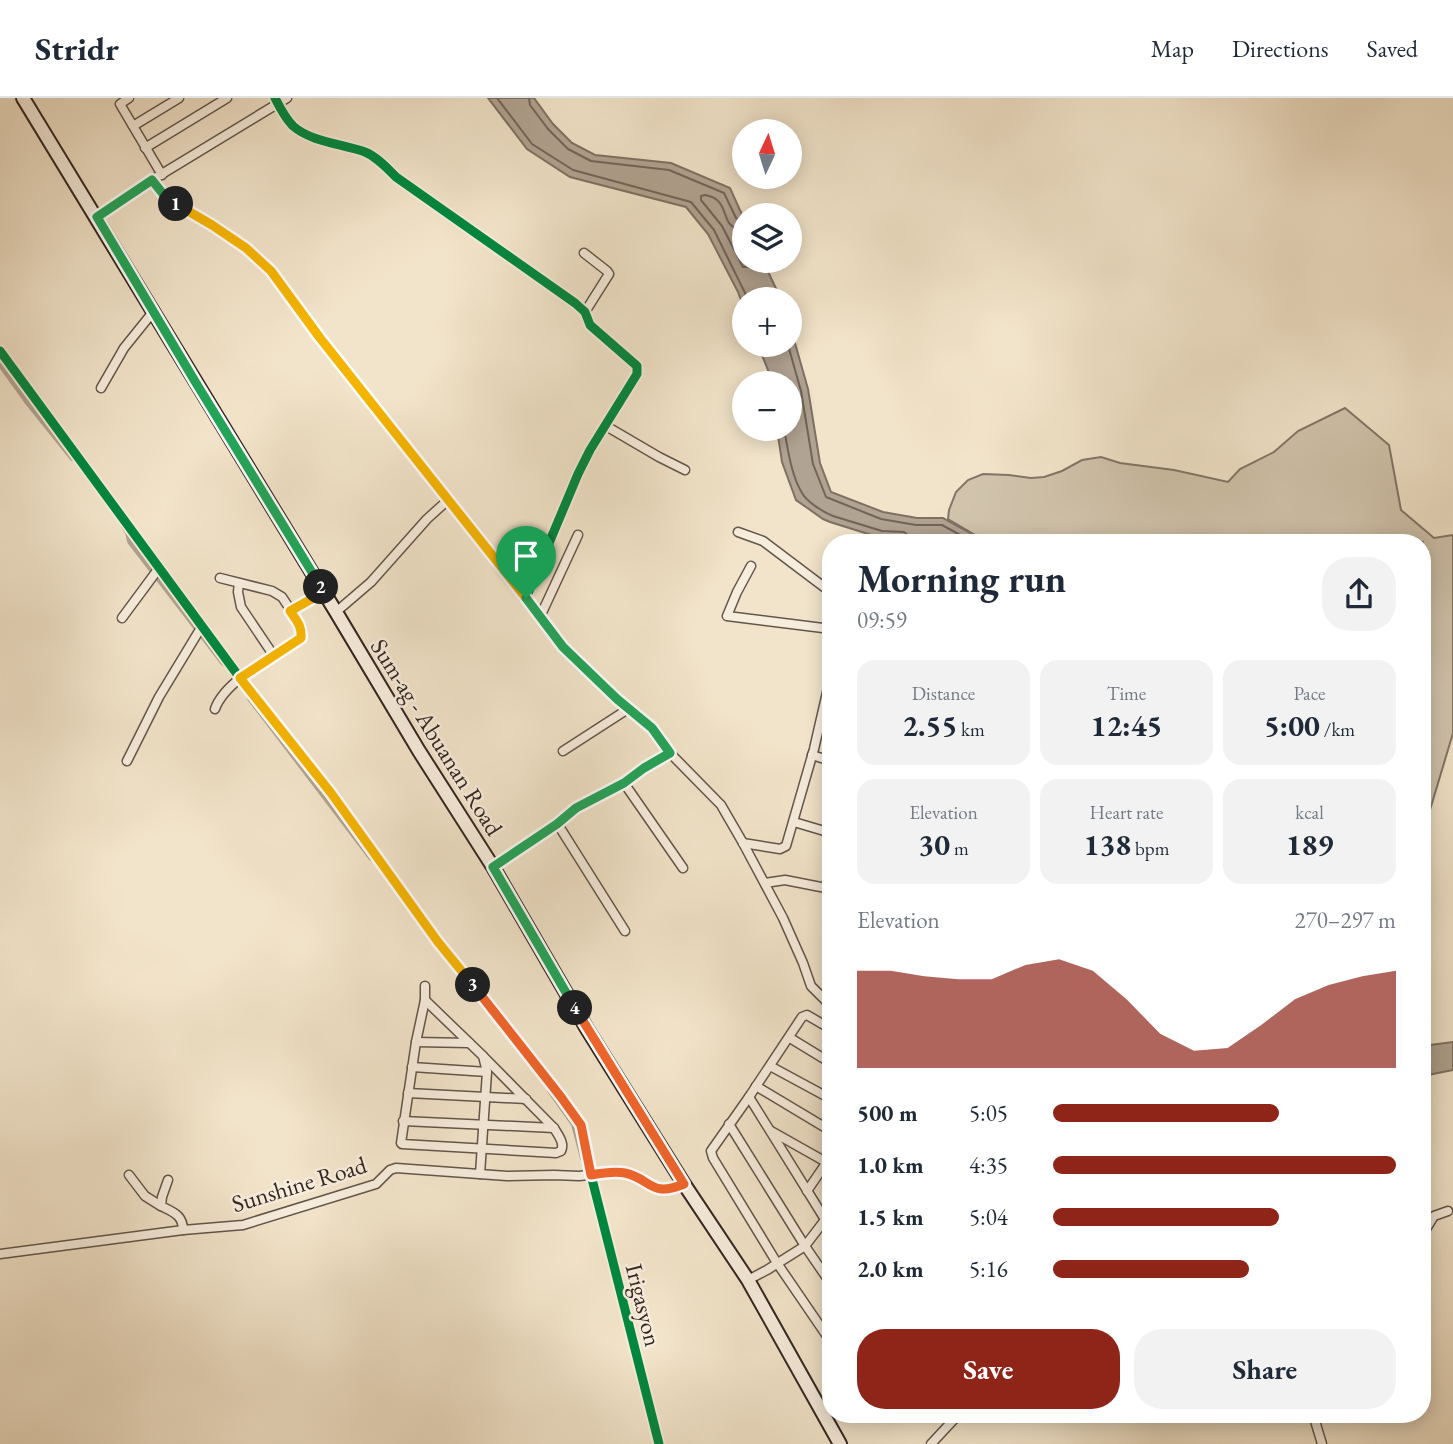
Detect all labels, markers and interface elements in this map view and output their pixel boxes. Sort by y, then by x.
text: Stridr [35,27,119,70]
text: Map [1151,33,1194,64]
text: Directions [1232,33,1329,64]
text: Saved [1367,33,1418,64]
north arrow [732,119,802,189]
map controls [732,119,802,441]
pin: 1 [158,186,194,222]
text: 1 [170,191,181,216]
button: layers [732,203,802,273]
button: + [732,287,802,357]
button: − [732,371,802,441]
pin [496,526,556,598]
icon: arrive [507,537,545,575]
text: Morning run [857,554,1066,603]
button: share [1322,557,1396,631]
pin: 2 [304,570,338,604]
text: 2 [315,574,326,599]
text: 09:59 [857,605,907,635]
street label: Sum-ag - Abuanan Road [364,633,511,842]
text: Distance [912,681,975,706]
text: Time [1107,681,1146,706]
text: Pace [1294,681,1325,706]
text: 2.55 [902,706,957,745]
text: 12:45 [1091,706,1162,745]
text: 5:00 [1264,706,1320,745]
text: km [957,717,985,742]
text: /km [1320,717,1355,742]
text: Elevation [909,800,978,825]
text: Heart rate [1090,800,1163,825]
text: kcal [1295,800,1324,825]
text: 30 [918,825,950,864]
text: 138 [1084,825,1131,864]
text: 189 [1286,825,1333,864]
text: m [950,836,969,861]
text: bpm [1131,836,1169,861]
text: Elevation [857,905,940,935]
text: 270–297 m [1295,905,1396,935]
pin: 3 [456,968,490,1002]
text: 3 [467,972,478,997]
pin: 4 [558,990,592,1026]
text: 4 [569,995,580,1020]
text: 500 m [857,1098,918,1128]
text: 5:05 [969,1098,1008,1128]
street label: Sunshine Road [228,1149,371,1219]
text: 1.0 km [857,1150,924,1180]
text: 4:35 [969,1150,1008,1180]
text: 1.5 km [857,1202,924,1232]
text: 5:04 [969,1202,1008,1232]
text: 2.0 km [857,1254,924,1284]
text: 5:16 [969,1254,1008,1284]
street label: Irigasyon [619,1260,669,1350]
button: Save [857,1329,1120,1409]
button: Share [1134,1329,1396,1409]

